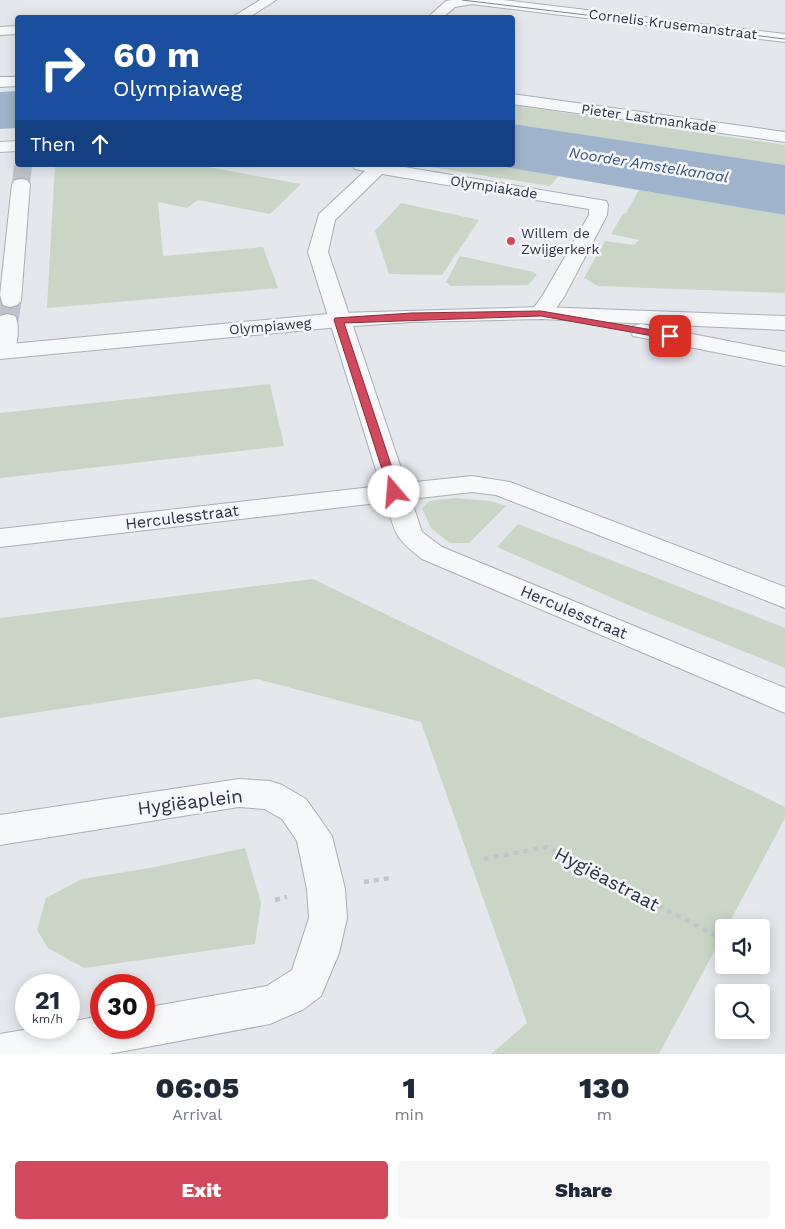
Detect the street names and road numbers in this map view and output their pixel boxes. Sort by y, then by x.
street label: Cornelis Krusemanstraat [588,6,758,42]
street label: Pieter Lastmankade [580,101,718,135]
street label: Olympiakade [449,172,539,202]
street label: Olympiaweg [228,314,312,338]
street label: Herculesstraat [124,501,240,533]
street label: Herculesstraat [518,581,631,643]
street label: Hygiëaplein [136,784,244,820]
street label: Hygiëastraat [551,842,663,916]

